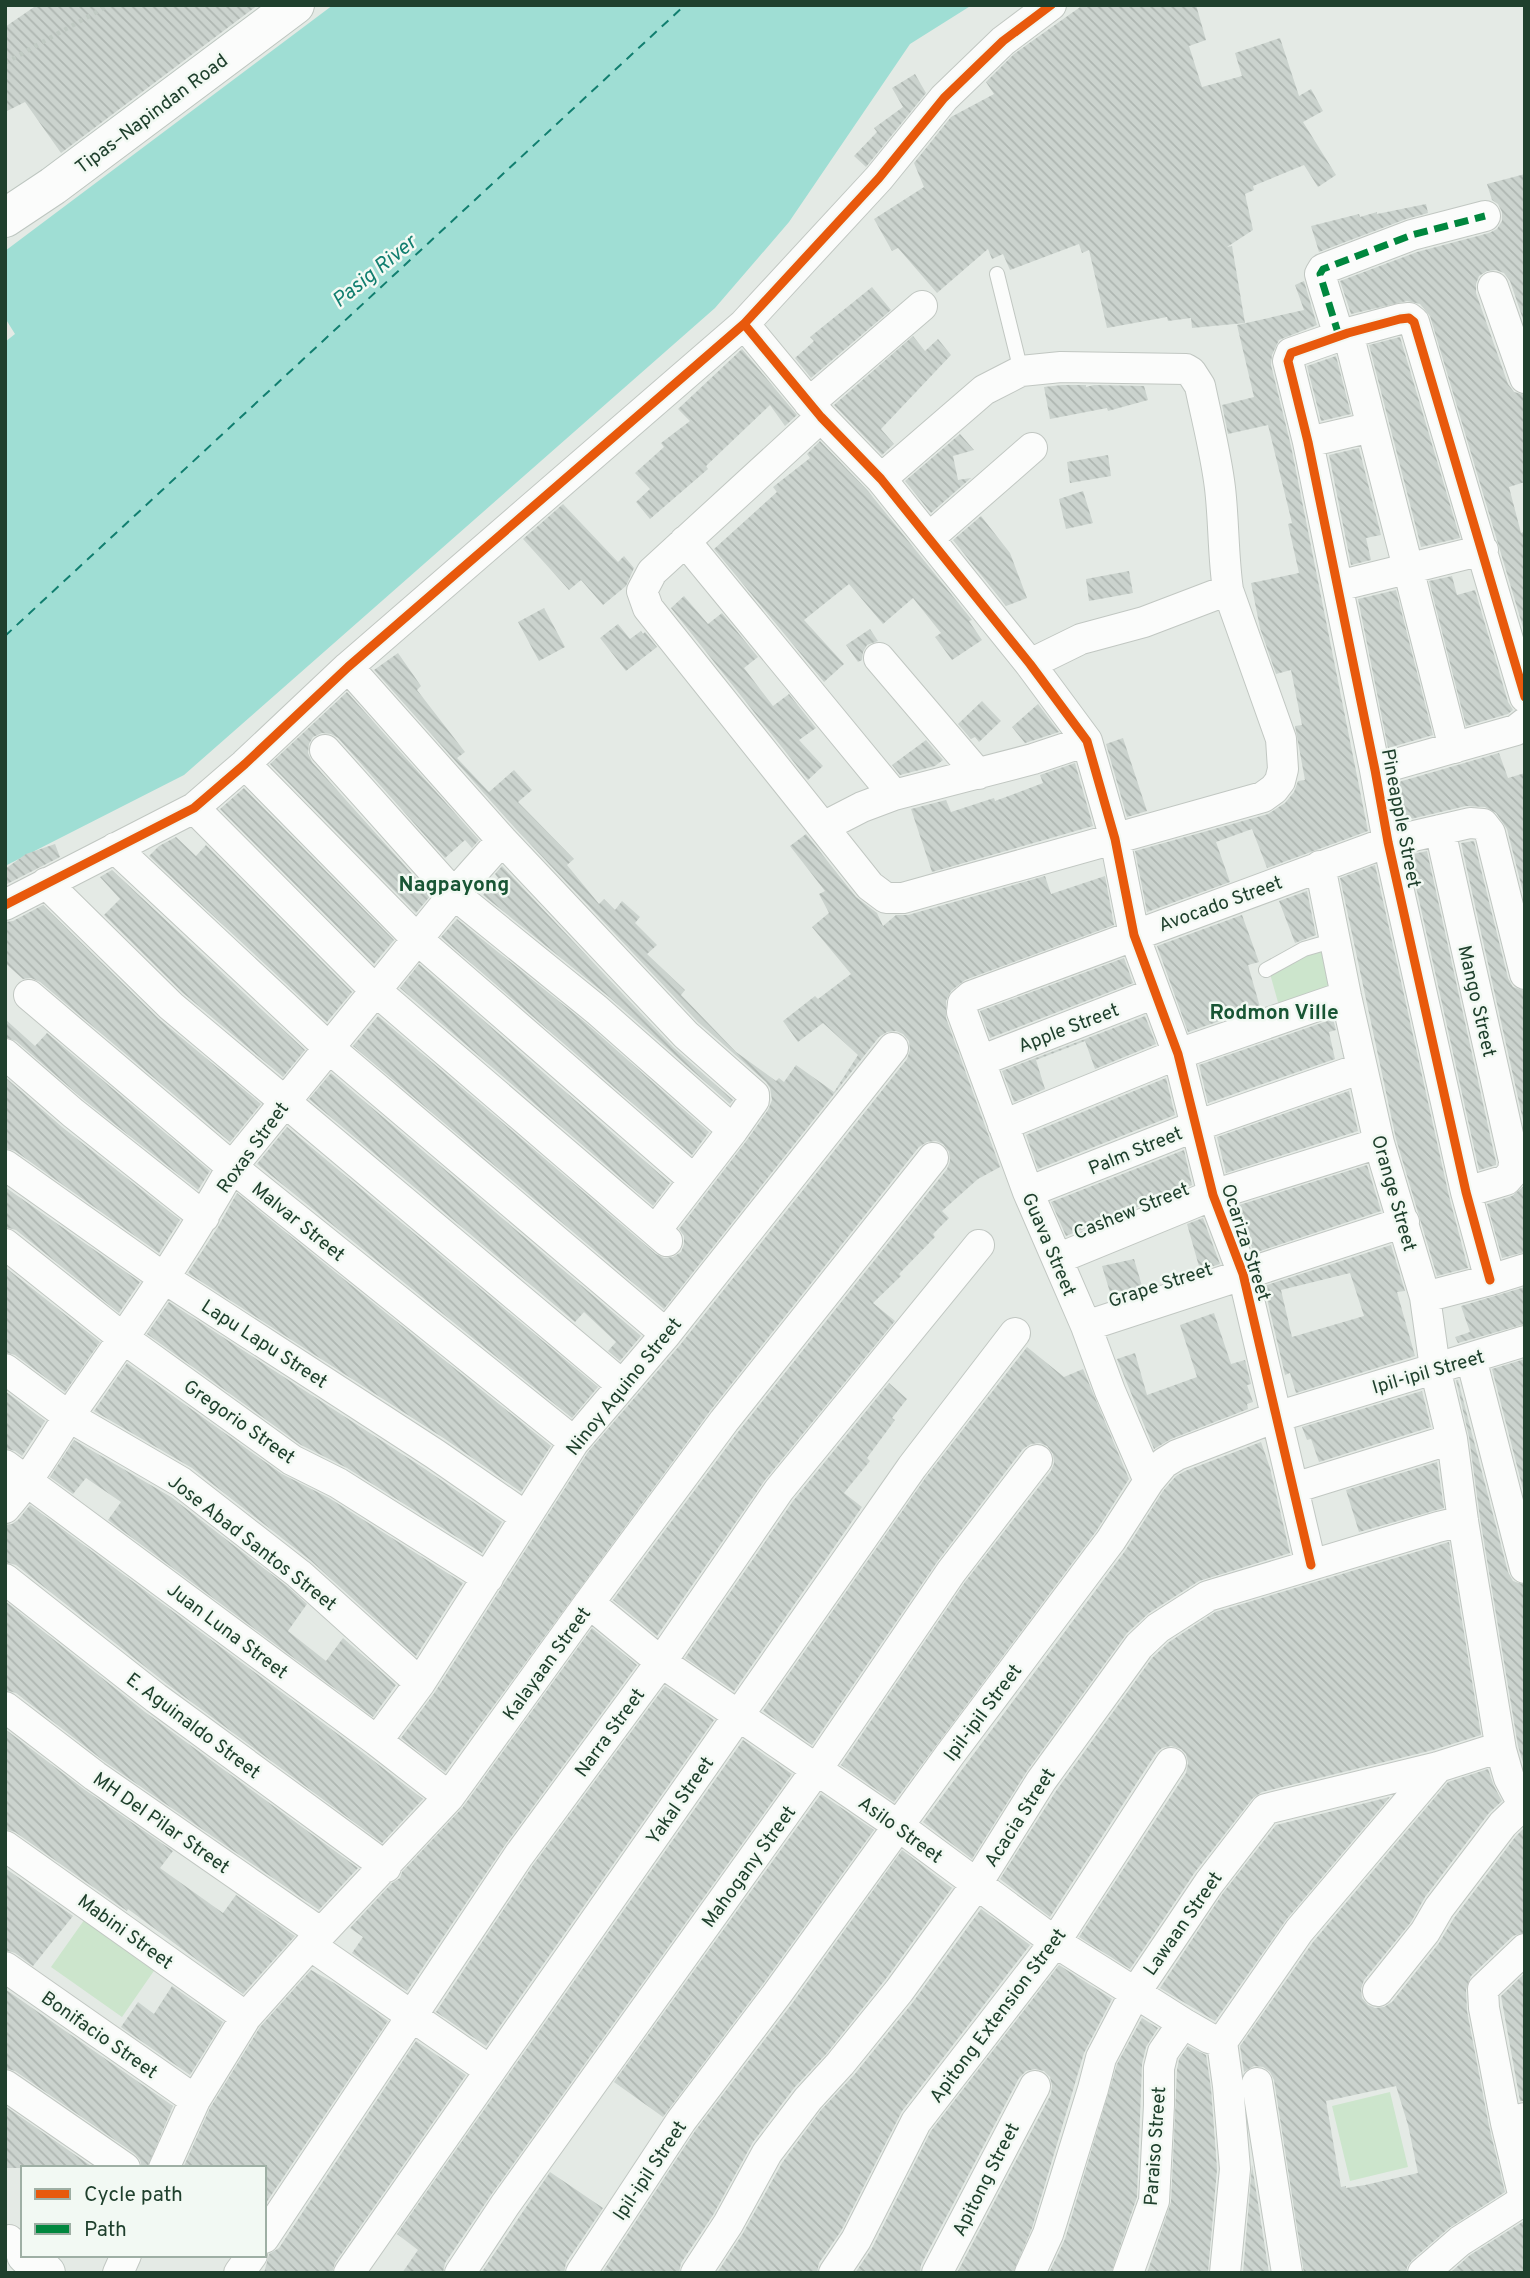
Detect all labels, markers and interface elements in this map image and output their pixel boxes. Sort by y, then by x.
street label: Tipas–Napindan Road [71,49,233,180]
water label: Pasig River [327,229,424,315]
street label: Pineapple Street [1375,747,1425,890]
street label: Avocado Street [1155,871,1286,938]
district label: Nagpayong [399,872,509,899]
street label: Mango Street [1452,943,1501,1060]
street label: Apple Street [1015,999,1123,1059]
district label: Rodmon Ville [1209,1000,1339,1027]
street label: Roxas Street [212,1098,295,1199]
street label: Palm Street [1085,1122,1186,1182]
street label: Orange Street [1365,1133,1421,1254]
street label: Malvar Street [246,1178,349,1268]
street label: Cashew Street [1070,1178,1193,1246]
street label: Ocariza Street [1215,1181,1275,1304]
street label: Guava Street [1016,1189,1081,1300]
street label: Grape Street [1105,1258,1216,1314]
street label: Lapu Lapu Street [196,1295,332,1394]
street label: Ninoy Aquino Street [561,1313,688,1461]
street label: Ipil-ipil Street [1370,1345,1487,1400]
street label: Gregorio Street [178,1375,299,1470]
street label: Jose Abad Santos Street [162,1470,341,1617]
street label: Juan Luna Street [161,1578,292,1685]
street label: Kalayaan Street [498,1603,597,1726]
street label: Ipil-ipil Street [939,1660,1028,1767]
street label: E. Aguinaldo Street [121,1668,265,1785]
street label: Narra Street [570,1684,651,1782]
street label: Yakal Street [641,1752,720,1850]
street label: Acacia Street [980,1764,1062,1872]
street label: MH Del Pilar Street [88,1767,234,1880]
street label: Asilo Street [853,1792,947,1869]
street label: Mahogany Street [697,1801,802,1933]
street label: Lawaan Street [1139,1867,1228,1981]
street label: Mabini Street [72,1890,177,1975]
street label: Apitong Extension Street [925,1924,1072,2108]
street label: Bonifacio Street [36,1987,162,2085]
street label: Paraiso Street [1140,2086,1172,2207]
street label: Ipil-ipil Street [608,2116,693,2226]
street label: Apitong Street [948,2119,1026,2241]
legend [21,2166,266,2257]
text: Cycle path [84,2182,183,2209]
text: Path [84,2217,127,2244]

